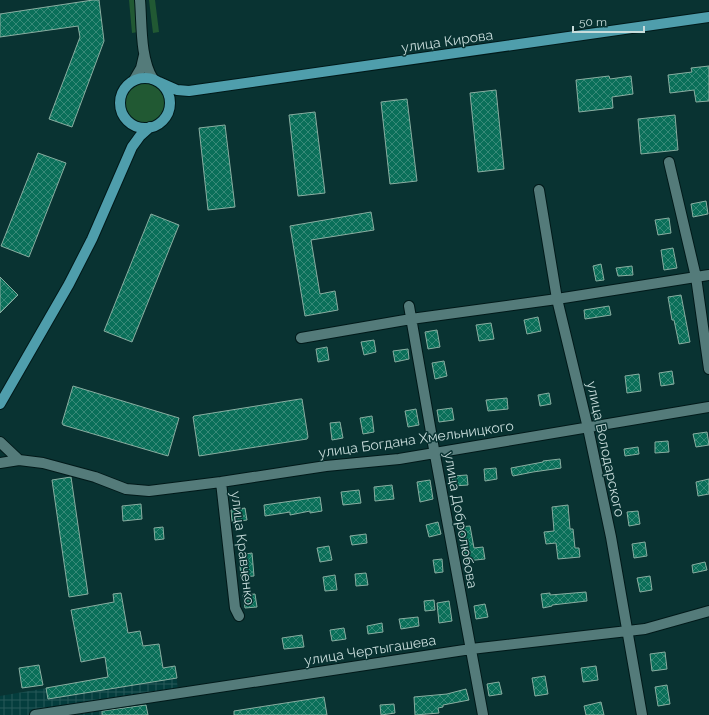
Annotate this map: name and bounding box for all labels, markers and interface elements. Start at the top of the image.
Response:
scale bar [573,8,644,34]
text: 50 m [579,15,607,29]
street label: улица Кирова [400,27,494,55]
street label: улица Володарского [584,380,628,518]
street label: улица Богдана Хмельницкого [317,417,515,461]
street label: улица Добролюбова [441,451,481,589]
street label: улица Кравченко [228,490,258,606]
street label: улица Чертыгашева [303,632,437,668]

